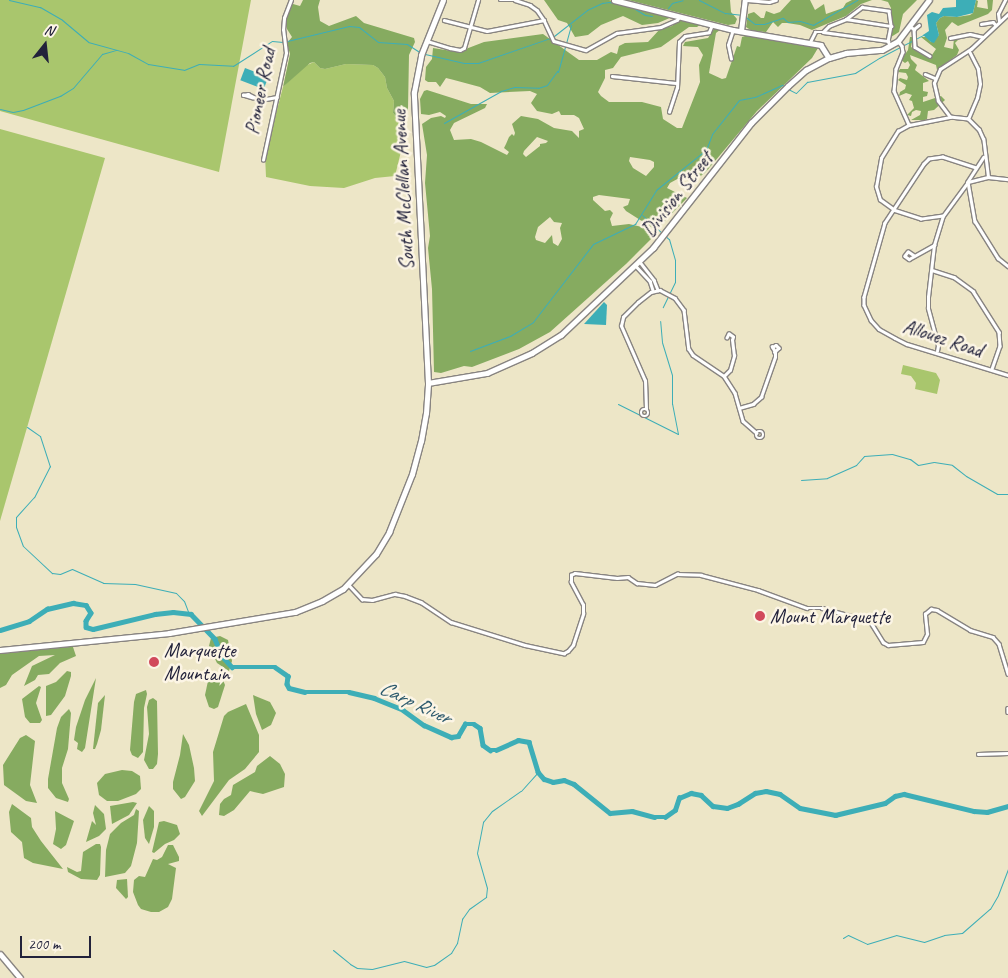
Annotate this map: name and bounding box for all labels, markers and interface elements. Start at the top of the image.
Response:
north arrow [20,20,70,70]
text: N [43,21,56,39]
street label: Pioneer Road [240,46,280,136]
street label: South McClellan Avenue [387,109,419,271]
street label: Division Street [636,147,718,241]
street label: Allouez Road [900,314,986,362]
place label: Mount Marquette [770,604,891,628]
marker: Mount Marquette [754,610,766,622]
place label: Marquette Mountain [164,638,236,685]
marker: Marquette Mountain [148,656,160,668]
water label: Carp River [375,674,455,730]
scale bar [22,926,94,958]
text: 200 m [28,935,60,954]

